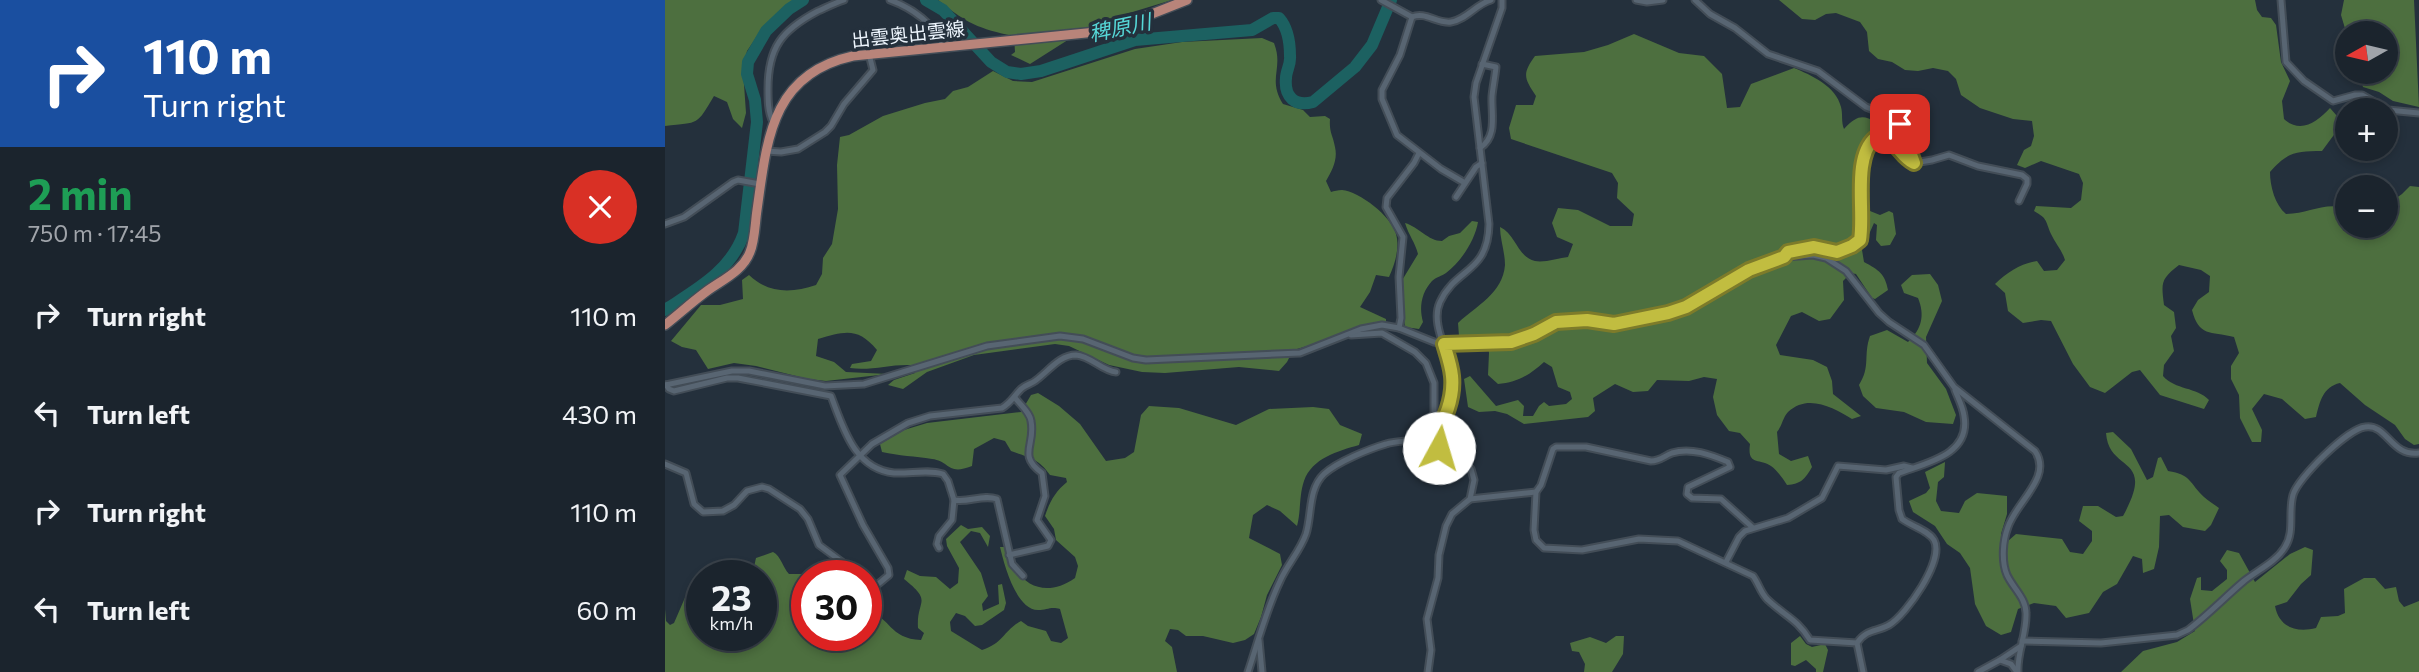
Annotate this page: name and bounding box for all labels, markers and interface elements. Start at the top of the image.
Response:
water label: 稗原川 [1086,7,1155,45]
street label: 出雲奥出雲線 [850,16,966,51]
north arrow [2335,21,2397,84]
map controls [2335,21,2398,238]
text: 110 m [143,24,272,84]
icon: right [28,28,119,119]
text: Turn right [143,84,286,124]
pin [1870,94,1930,154]
button: + [2335,98,2398,161]
icon: arrive [1881,105,1919,143]
text: 2 min [28,167,133,219]
button: close [563,170,637,244]
button: − [2335,175,2398,238]
text: 750 m · 17:45 [28,219,161,247]
icon: right [28,296,66,334]
text: Turn right [87,300,206,331]
text: 110 m [570,300,637,331]
icon: left [28,394,66,432]
text: Turn left [87,398,190,429]
text: 430 m [562,398,637,429]
position arrow [1402,411,1476,485]
icon: right [28,492,66,530]
text: Turn right [87,496,206,527]
text: 110 m [570,496,637,527]
speed limit sign: 30 [791,560,882,651]
text: 23 [711,575,752,618]
icon: left [28,590,66,628]
text: Turn left [87,594,190,625]
text: 60 m [577,594,637,625]
text: km/h [710,612,753,634]

